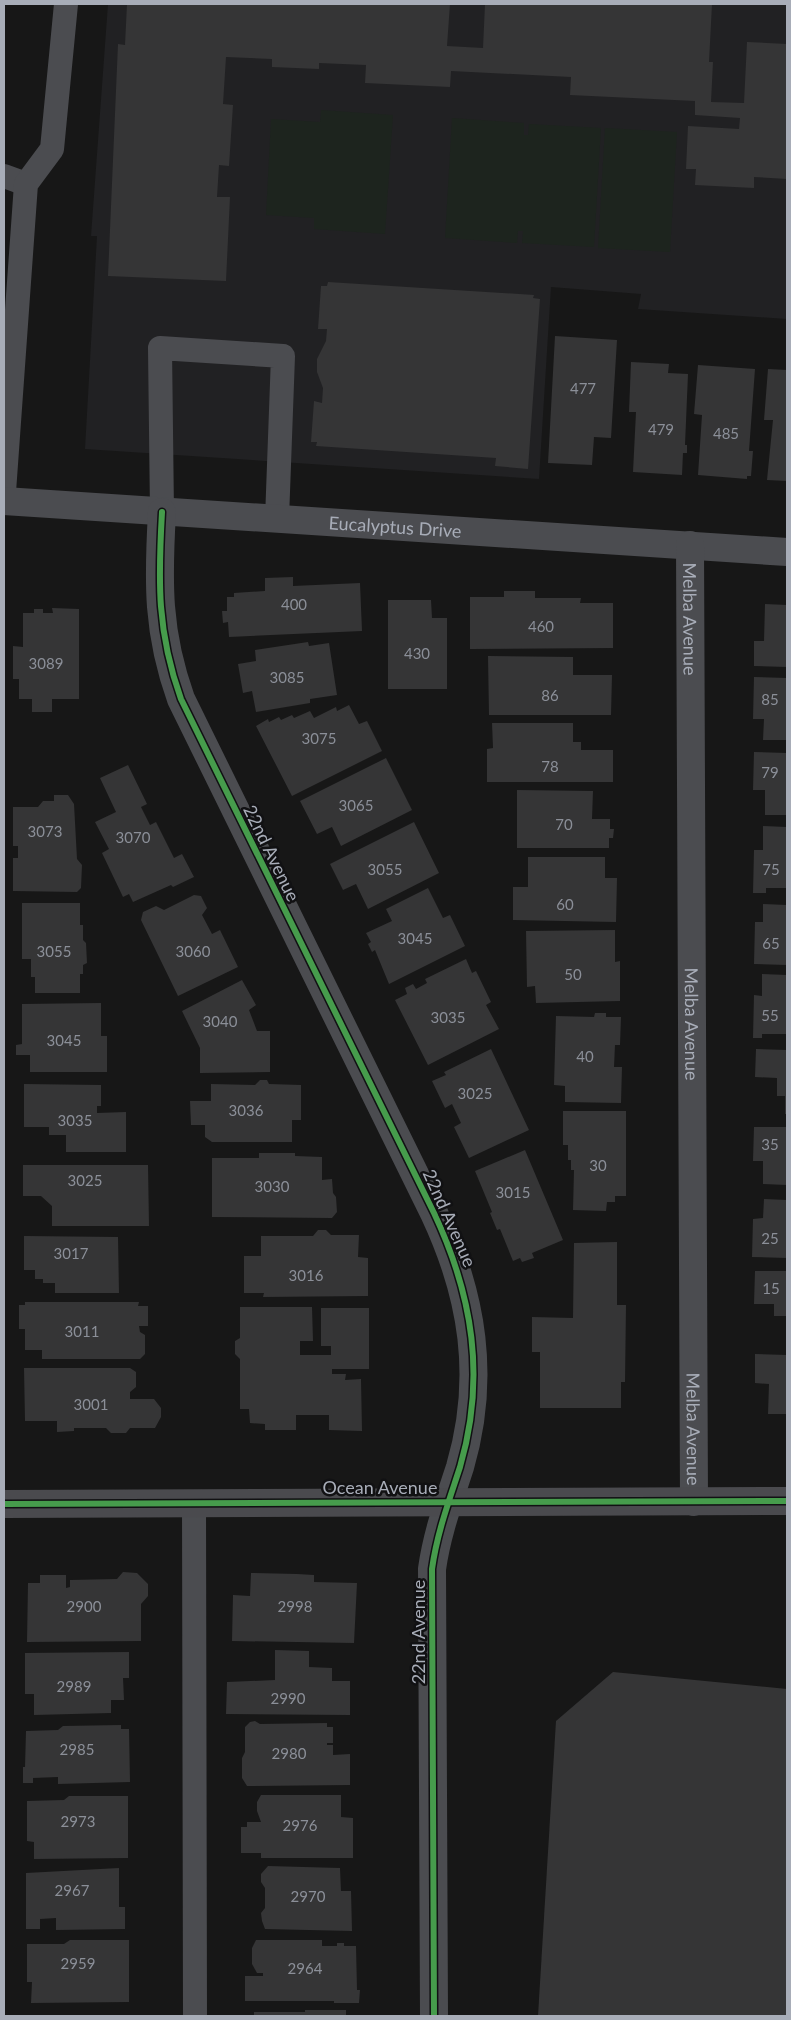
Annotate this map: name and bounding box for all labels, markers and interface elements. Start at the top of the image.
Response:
house number: 477 [570,379,596,397]
house number: 479 [648,420,674,438]
house number: 485 [713,424,739,442]
street label: Eucalyptus Drive [328,511,462,542]
street label: Melba Avenue [679,563,702,675]
house number: 400 [281,595,307,613]
house number: 460 [528,617,554,635]
house number: 430 [404,644,430,662]
house number: 3089 [29,654,63,672]
house number: 3085 [270,668,304,686]
house number: 86 [541,686,559,704]
house number: 85 [761,690,779,708]
house number: 3075 [302,729,336,747]
house number: 78 [541,757,559,775]
house number: 79 [761,763,779,781]
house number: 3065 [339,796,373,814]
street label: 22nd Avenue [239,801,305,905]
house number: 70 [555,815,573,833]
house number: 3073 [28,822,62,840]
house number: 3070 [116,828,151,846]
house number: 3055 [368,860,402,878]
house number: 75 [762,860,780,878]
house number: 60 [556,895,574,913]
house number: 3045 [398,929,432,947]
house number: 65 [762,934,780,952]
house number: 3055 [37,942,71,960]
house number: 3060 [176,942,211,960]
house number: 50 [564,965,582,983]
street label: Melba Avenue [681,967,703,1080]
house number: 55 [761,1006,779,1024]
house number: 3035 [431,1008,465,1026]
house number: 3040 [203,1012,238,1030]
house number: 3045 [47,1031,81,1049]
house number: 40 [576,1047,594,1065]
house number: 3025 [458,1084,492,1102]
house number: 3036 [229,1101,264,1119]
house number: 3035 [58,1111,92,1129]
house number: 35 [761,1135,779,1153]
house number: 30 [589,1156,607,1174]
street label: 22nd Avenue [419,1166,481,1270]
house number: 3025 [68,1171,102,1189]
house number: 3030 [255,1177,290,1195]
house number: 3015 [496,1183,530,1201]
house number: 25 [761,1229,779,1247]
house number: 3017 [54,1244,89,1262]
house number: 3016 [289,1266,324,1284]
house number: 15 [762,1279,780,1297]
house number: 3011 [65,1322,99,1340]
street label: Melba Avenue [682,1372,705,1485]
house number: 3001 [74,1395,108,1413]
street label: Ocean Avenue [323,1476,437,1498]
street label: 22nd Avenue [407,1580,429,1684]
house number: 2900 [67,1597,102,1615]
house number: 2998 [278,1597,312,1615]
house number: 2989 [57,1677,91,1695]
house number: 2990 [271,1689,306,1707]
house number: 2985 [60,1740,94,1758]
house number: 2980 [272,1744,307,1762]
house number: 2973 [61,1812,95,1830]
house number: 2976 [283,1816,318,1834]
house number: 2967 [55,1881,90,1899]
house number: 2970 [291,1887,326,1905]
house number: 2959 [61,1954,95,1972]
house number: 2964 [288,1959,323,1977]

